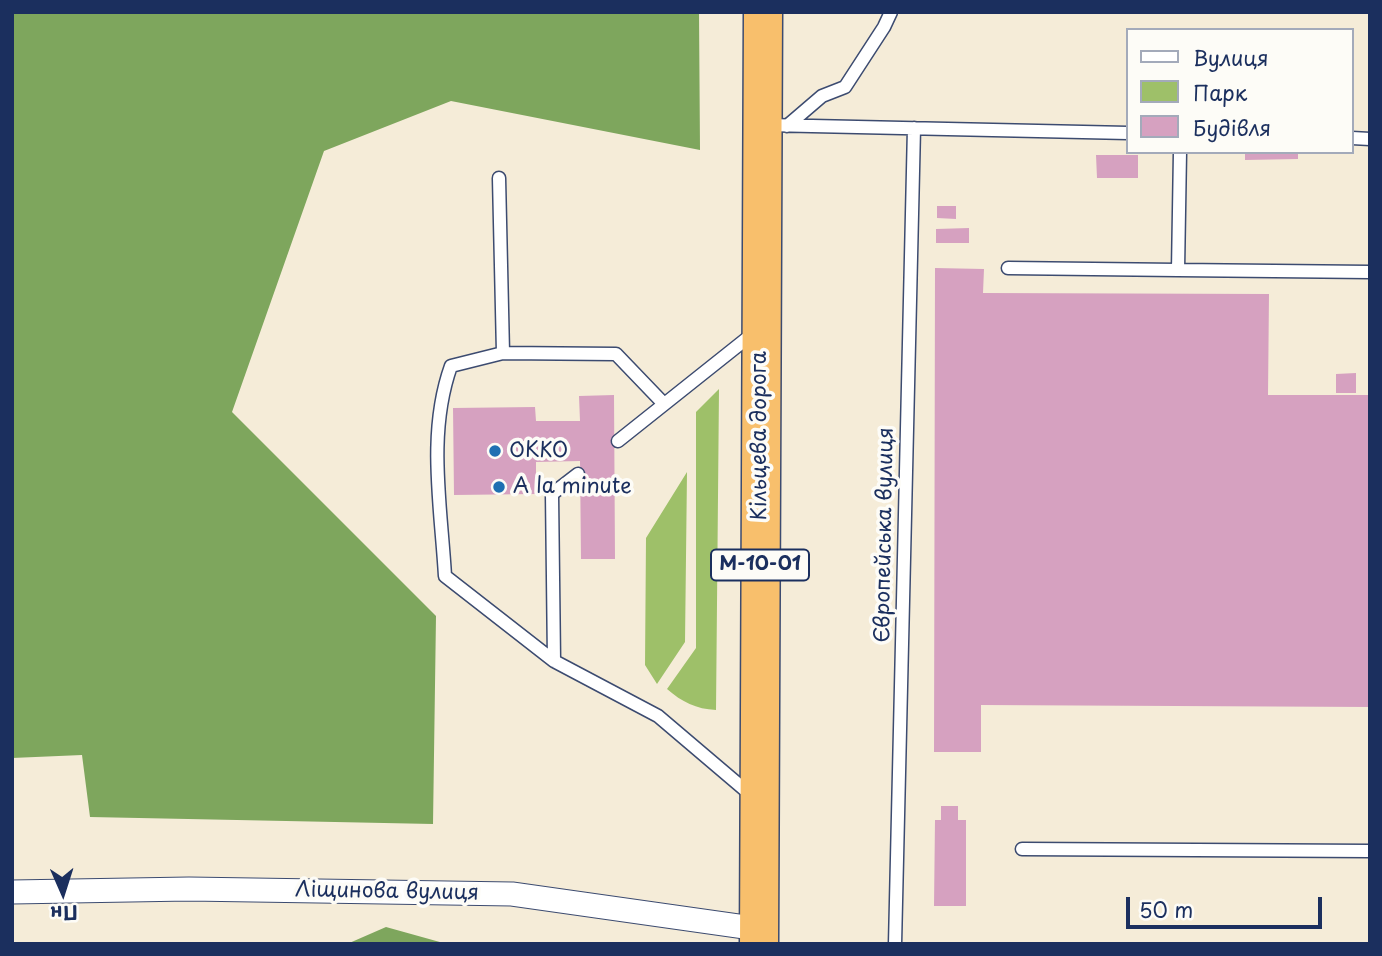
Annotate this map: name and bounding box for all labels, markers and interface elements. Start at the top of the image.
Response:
legend [1126,28,1354,154]
text: Вулиця [1193,41,1269,73]
text: Парк [1193,76,1247,108]
text: Будівля [1193,111,1271,143]
street label: Кільцева дорога [747,351,773,521]
street label: Європейська вулиця [871,427,899,643]
place label: ОККО [509,438,568,464]
marker: ОККО [487,443,503,459]
place label: A la minute [513,474,632,500]
marker: A la minute [491,479,507,495]
road number: М-10-01 [711,550,809,580]
north arrow [28,858,98,928]
street label: Ліщинова вулиця [295,878,479,906]
scale bar [1130,883,1326,927]
text: 50 m [1139,893,1193,925]
text: Пн [50,899,79,929]

